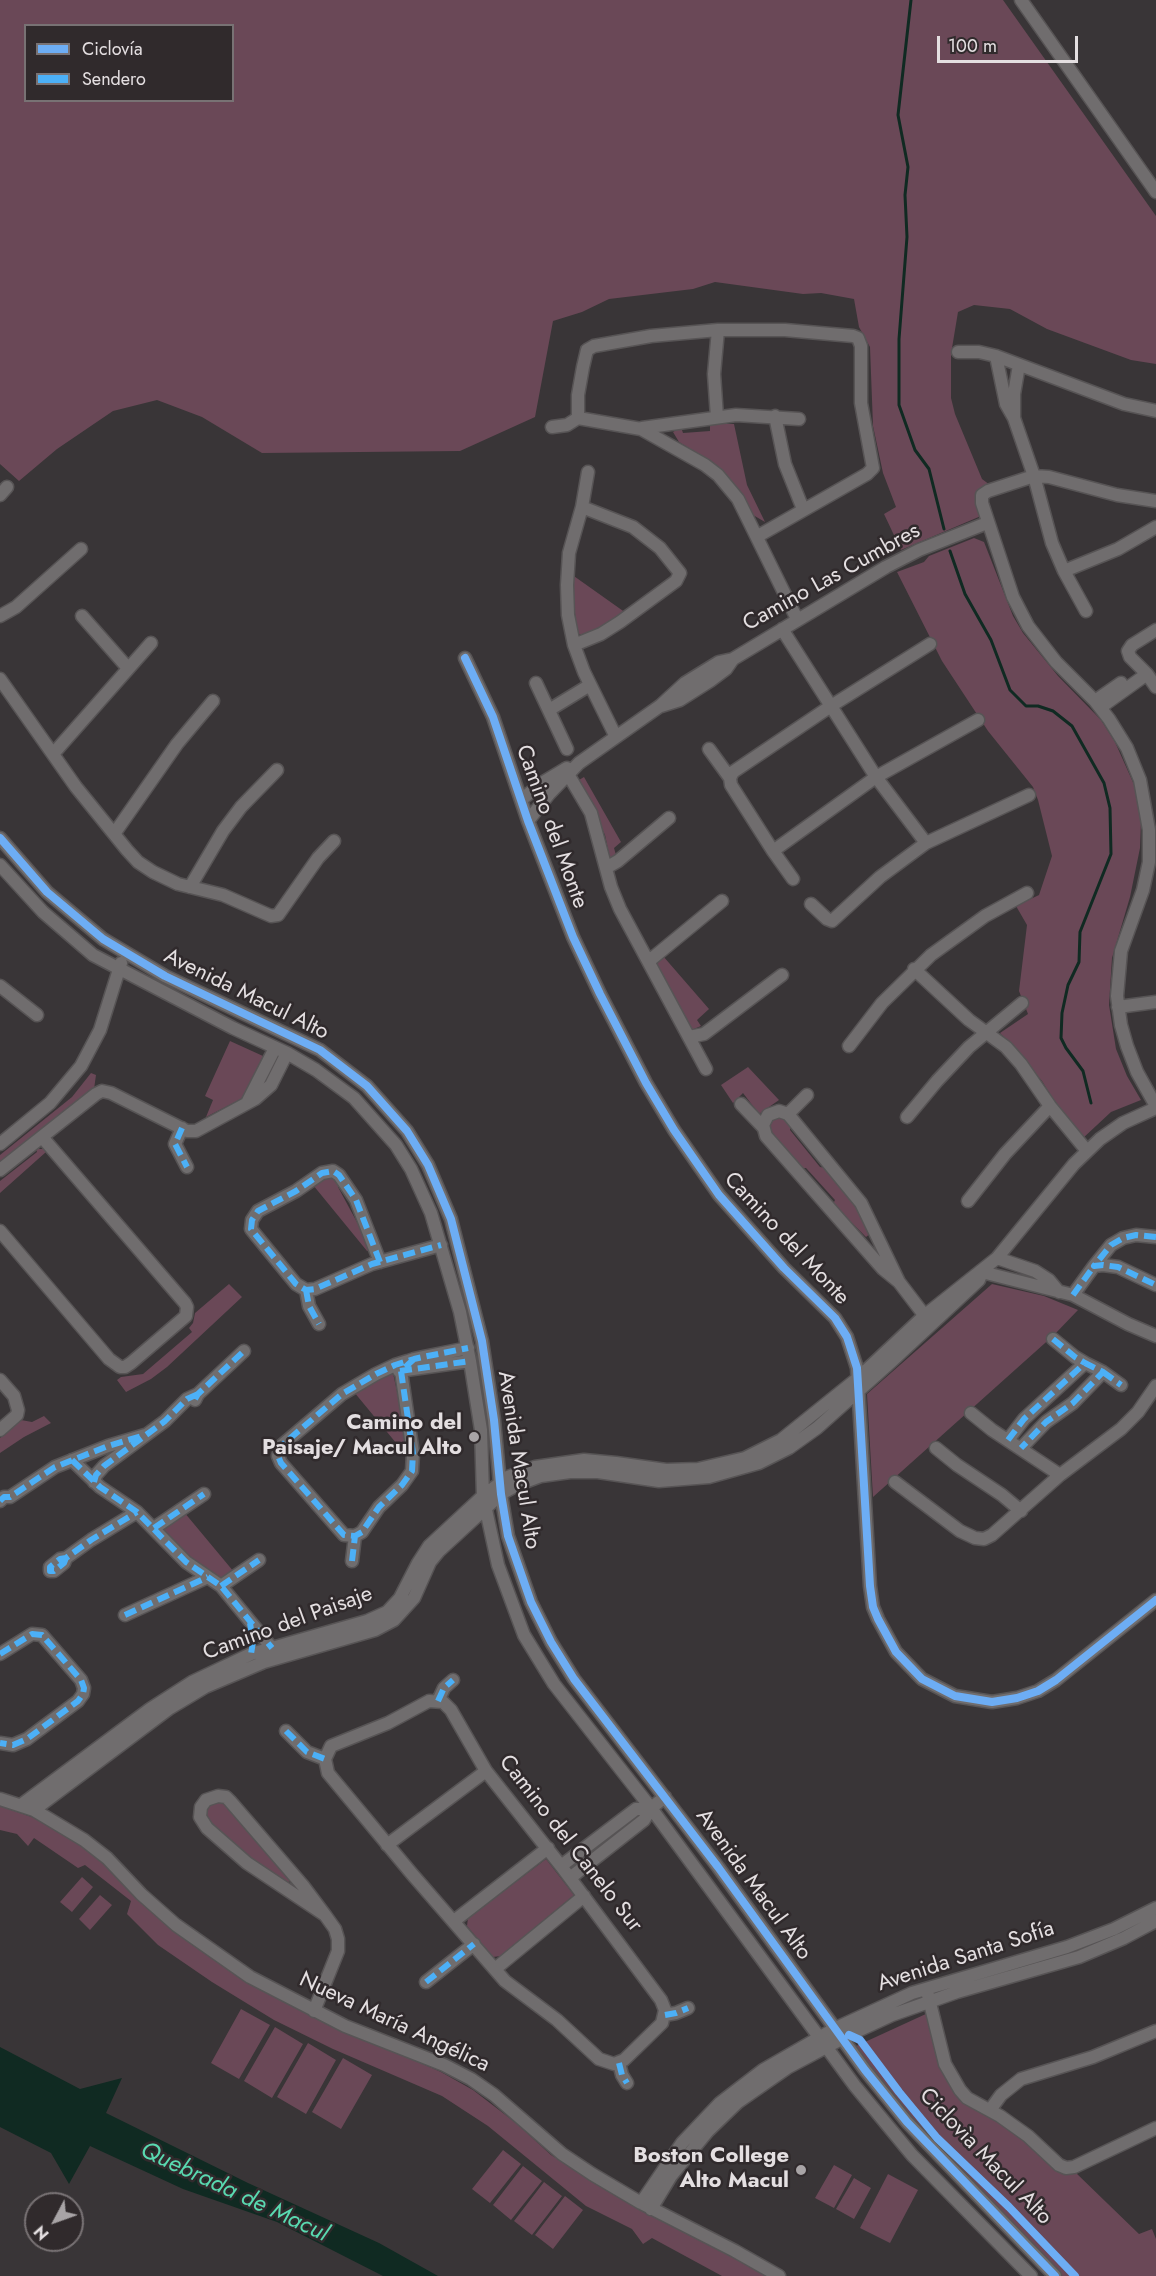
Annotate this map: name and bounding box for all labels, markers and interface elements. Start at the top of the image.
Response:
legend [24,24,234,102]
scale bar [940,24,1081,62]
text: 100 m [948,33,997,59]
text: Ciclovía [82,36,143,62]
text: Sendero [82,66,146,92]
street label: Camino Las Cumbres [739,518,925,638]
street label: Camino del Monte [509,742,593,912]
street label: Avenida Macul Alto [159,944,333,1046]
street label: Camino del Monte [718,1167,854,1311]
street label: Avenida Macul Alto [491,1369,545,1551]
place label: Camino del Paisaje/ Macul Alto [262,1411,462,1462]
marker: Camino del Paisaje/ Macul Alto [467,1430,481,1444]
street label: Camino del Paisaje [200,1581,376,1667]
street label: Camino del Canelo Sur [493,1750,647,1938]
street label: Avenida Macul Alto [689,1804,817,1966]
street label: Avenida Santa Sofía [874,1916,1058,1998]
street label: Nueva María Angélica [295,1967,493,2079]
street label: Ciclovìa Macul Alto [913,2083,1057,2231]
water label: Quebrada de Macul [135,2137,333,2249]
place label: Boston College Alto Macul [633,2144,789,2196]
marker: Boston College Alto Macul [794,2163,808,2177]
north arrow [24,2192,84,2252]
text: N [29,2220,54,2245]

